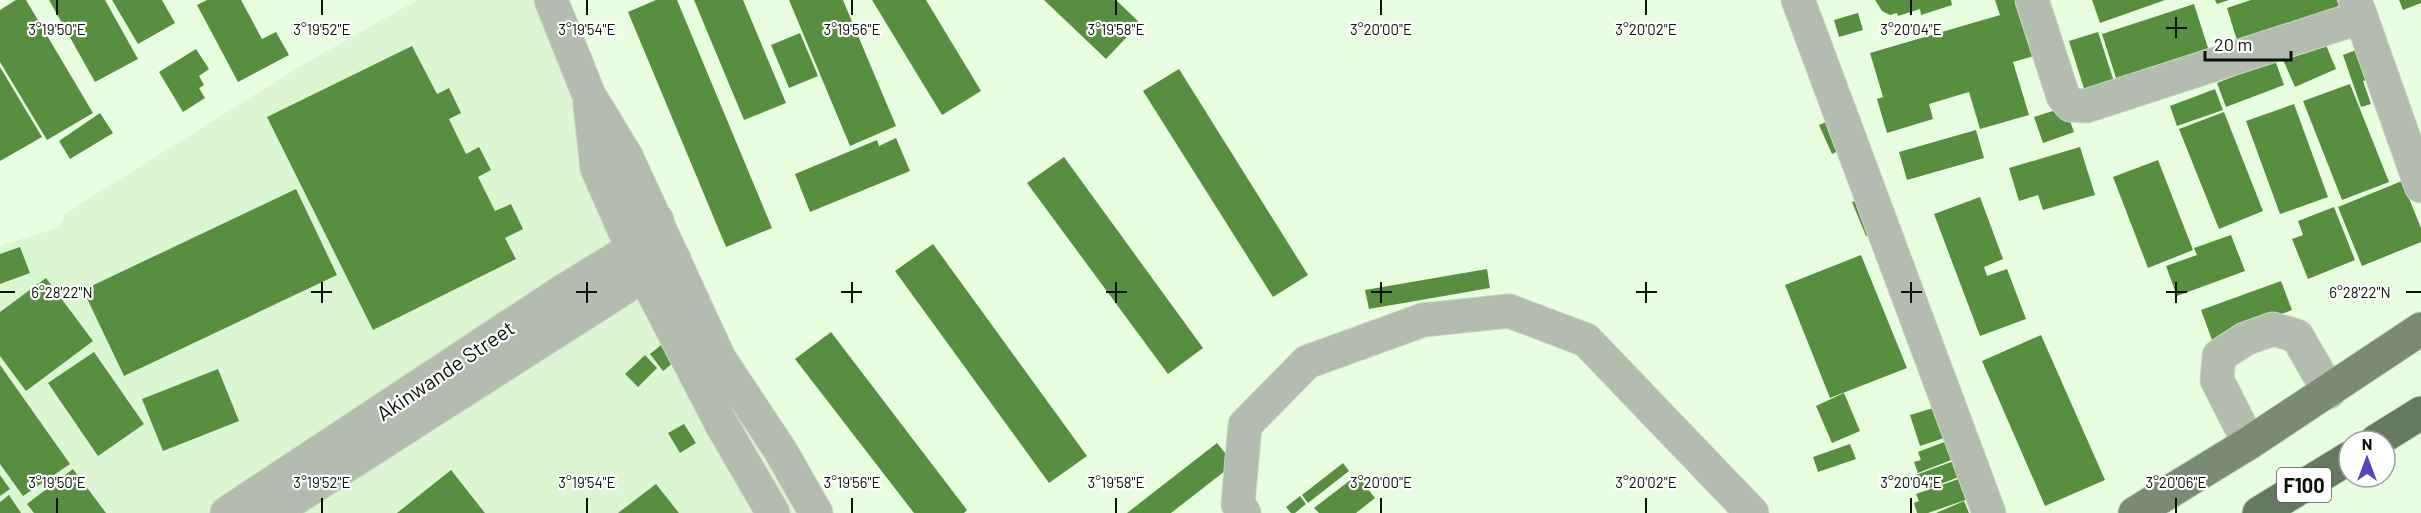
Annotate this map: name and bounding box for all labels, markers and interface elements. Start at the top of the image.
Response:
text: 3°19'50"E [28,20,86,38]
text: 3°19'52"E [293,20,351,38]
text: 3°19'54"E [558,20,616,38]
text: 3°19'56"E [824,20,880,38]
text: 3°19'58"E [1087,20,1145,38]
text: 3°20'00"E [1350,20,1412,38]
text: 3°20'02"E [1615,20,1677,38]
text: 3°20'04"E [1880,20,1942,38]
scale bar [2205,24,2290,62]
text: 20 m [2214,33,2252,55]
text: 6°28'22"N [31,283,93,301]
text: 6°28'22"N [2329,283,2391,301]
street label: Akinwande Street [371,315,519,425]
north arrow [2337,429,2397,489]
text: N [2362,434,2372,453]
road number: F100 [2277,468,2331,502]
text: 3°19'50"E [28,473,86,491]
text: 3°19'52"E [293,473,351,491]
text: 3°19'54"E [558,473,616,491]
text: 3°19'56"E [824,473,880,491]
text: 3°19'58"E [1087,473,1145,491]
text: 3°20'00"E [1350,473,1412,491]
text: 3°20'02"E [1615,473,1677,491]
text: 3°20'04"E [1880,473,1942,491]
text: 3°20'06"E [2145,473,2207,491]

